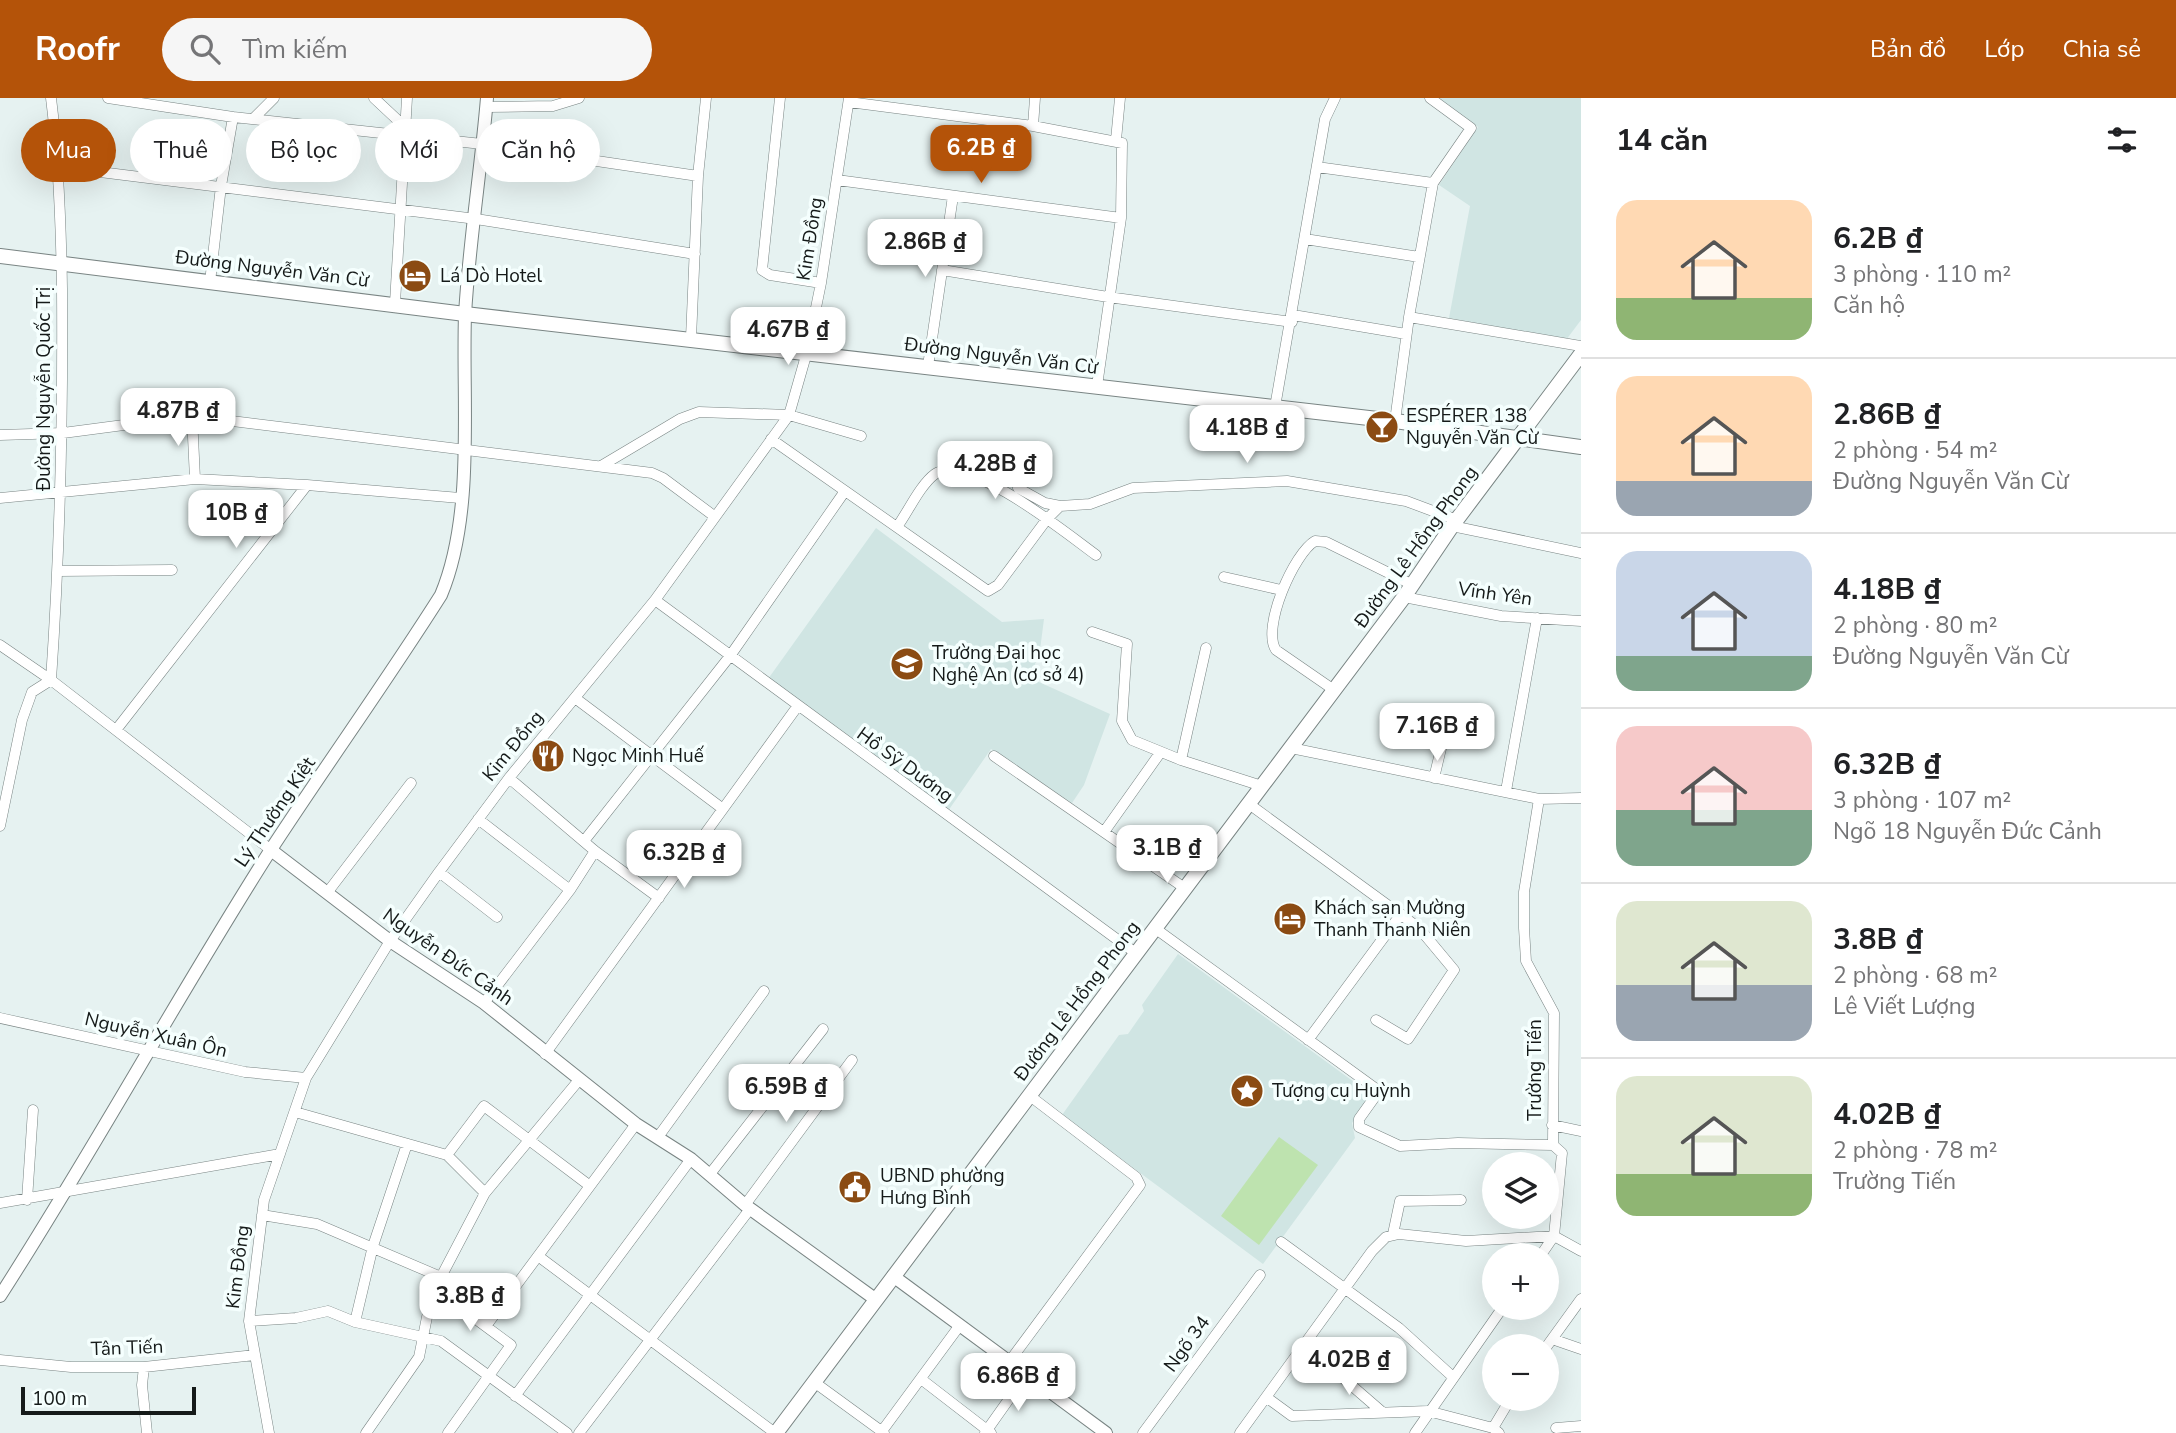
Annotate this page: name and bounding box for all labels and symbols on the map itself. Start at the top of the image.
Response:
pin: 6.2B ₫ [924,126,1038,185]
street label: Kim Đồng [791,195,829,283]
pin: 2.86B ₫ [860,220,990,279]
street label: Đường Nguyễn Văn Cừ [173,244,371,294]
hotel icon: Lá Dò Hotel [396,257,434,295]
place label: Lá Dò Hotel [440,263,542,289]
street label: Đường Nguyễn Quốc Trị [31,287,57,492]
pin: 4.67B ₫ [723,308,853,367]
street label: Đường Nguyễn Văn Cừ [902,331,1100,381]
pin: 4.87B ₫ [113,388,243,448]
place label: ESPÉRER 138 Nguyễn Văn Cừ [1406,403,1540,451]
pin: 4.18B ₫ [1182,406,1312,465]
bar icon: ESPÉRER 138 Nguyễn Văn Cừ [1363,408,1401,446]
pin: 4.28B ₫ [930,442,1060,501]
street label: Đường Lê Hồng Phong [1348,461,1484,634]
pin: 10B ₫ [187,490,285,550]
street label: Vĩnh Yên [1455,576,1534,612]
place label: Trường Đại học Nghệ An (cơ sở 4) [932,640,1084,688]
school or university icon: Trường Đại học Nghệ An (cơ sở 4) [888,645,926,683]
pin: 7.16B ₫ [1372,704,1502,763]
street label: Kim Đồng [476,705,550,787]
street label: Hồ Sỹ Dương [851,721,959,809]
restaurant icon: Ngọc Minh Huế [529,737,567,775]
place label: Ngọc Minh Huế [572,743,705,769]
street label: Lý Thường Kiệt [229,752,322,872]
pin: 3.1B ₫ [1110,826,1224,885]
pin: 6.32B ₫ [619,830,749,890]
place label: Khách sạn Mường Thanh Thanh Niên [1314,895,1471,943]
hotel icon: Khách sạn Mường Thanh Thanh Niên [1271,900,1309,938]
street label: Nguyễn Đức Cảnh [378,902,518,1012]
street label: Đường Lê Hồng Phong [1007,916,1146,1087]
street label: Nguyễn Xuân Ôn [82,1006,230,1064]
street label: Trường Tiến [1522,1019,1548,1121]
pin: 6.59B ₫ [721,1065,851,1124]
place icon: Tượng cụ Huỳnh [1228,1072,1266,1110]
place label: Tượng cụ Huỳnh [1272,1078,1411,1104]
place label: UBND phường Hưng Bình [880,1163,1005,1211]
public building icon: UBND phường Hưng Bình [836,1168,874,1206]
street label: Kim Đồng [220,1224,256,1310]
pin: 3.8B ₫ [413,1274,527,1333]
street label: Ngõ 34 [1158,1311,1216,1377]
street label: Tân Tiến [90,1334,164,1362]
pin: 4.02B ₫ [1284,1338,1414,1397]
pin: 6.86B ₫ [953,1354,1083,1413]
scale bar [21,1384,196,1416]

